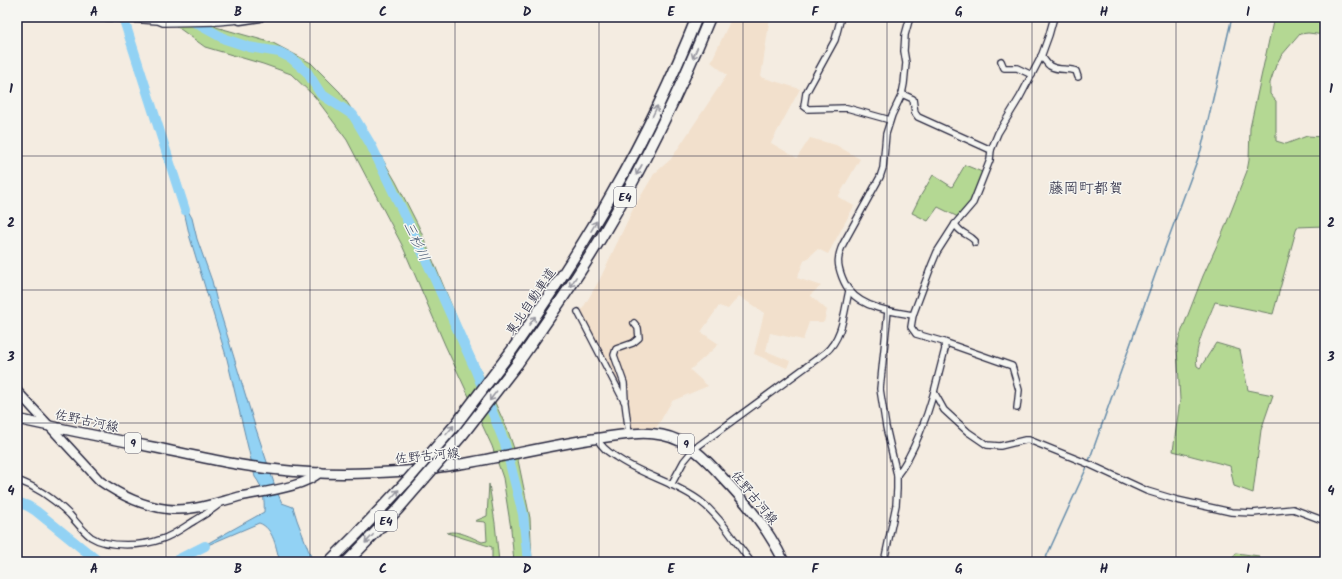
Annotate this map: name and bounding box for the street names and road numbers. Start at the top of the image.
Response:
road number: E4 [614,187,636,207]
street label: 東北自動車道 [501,264,562,340]
street label: 佐野古河線 [53,404,122,439]
road number: 9 [125,433,141,453]
road number: 9 [678,434,694,454]
street label: 佐野古河線 [394,443,462,470]
street label: 佐野古河線 [725,466,783,531]
road number: E4 [375,511,397,531]

